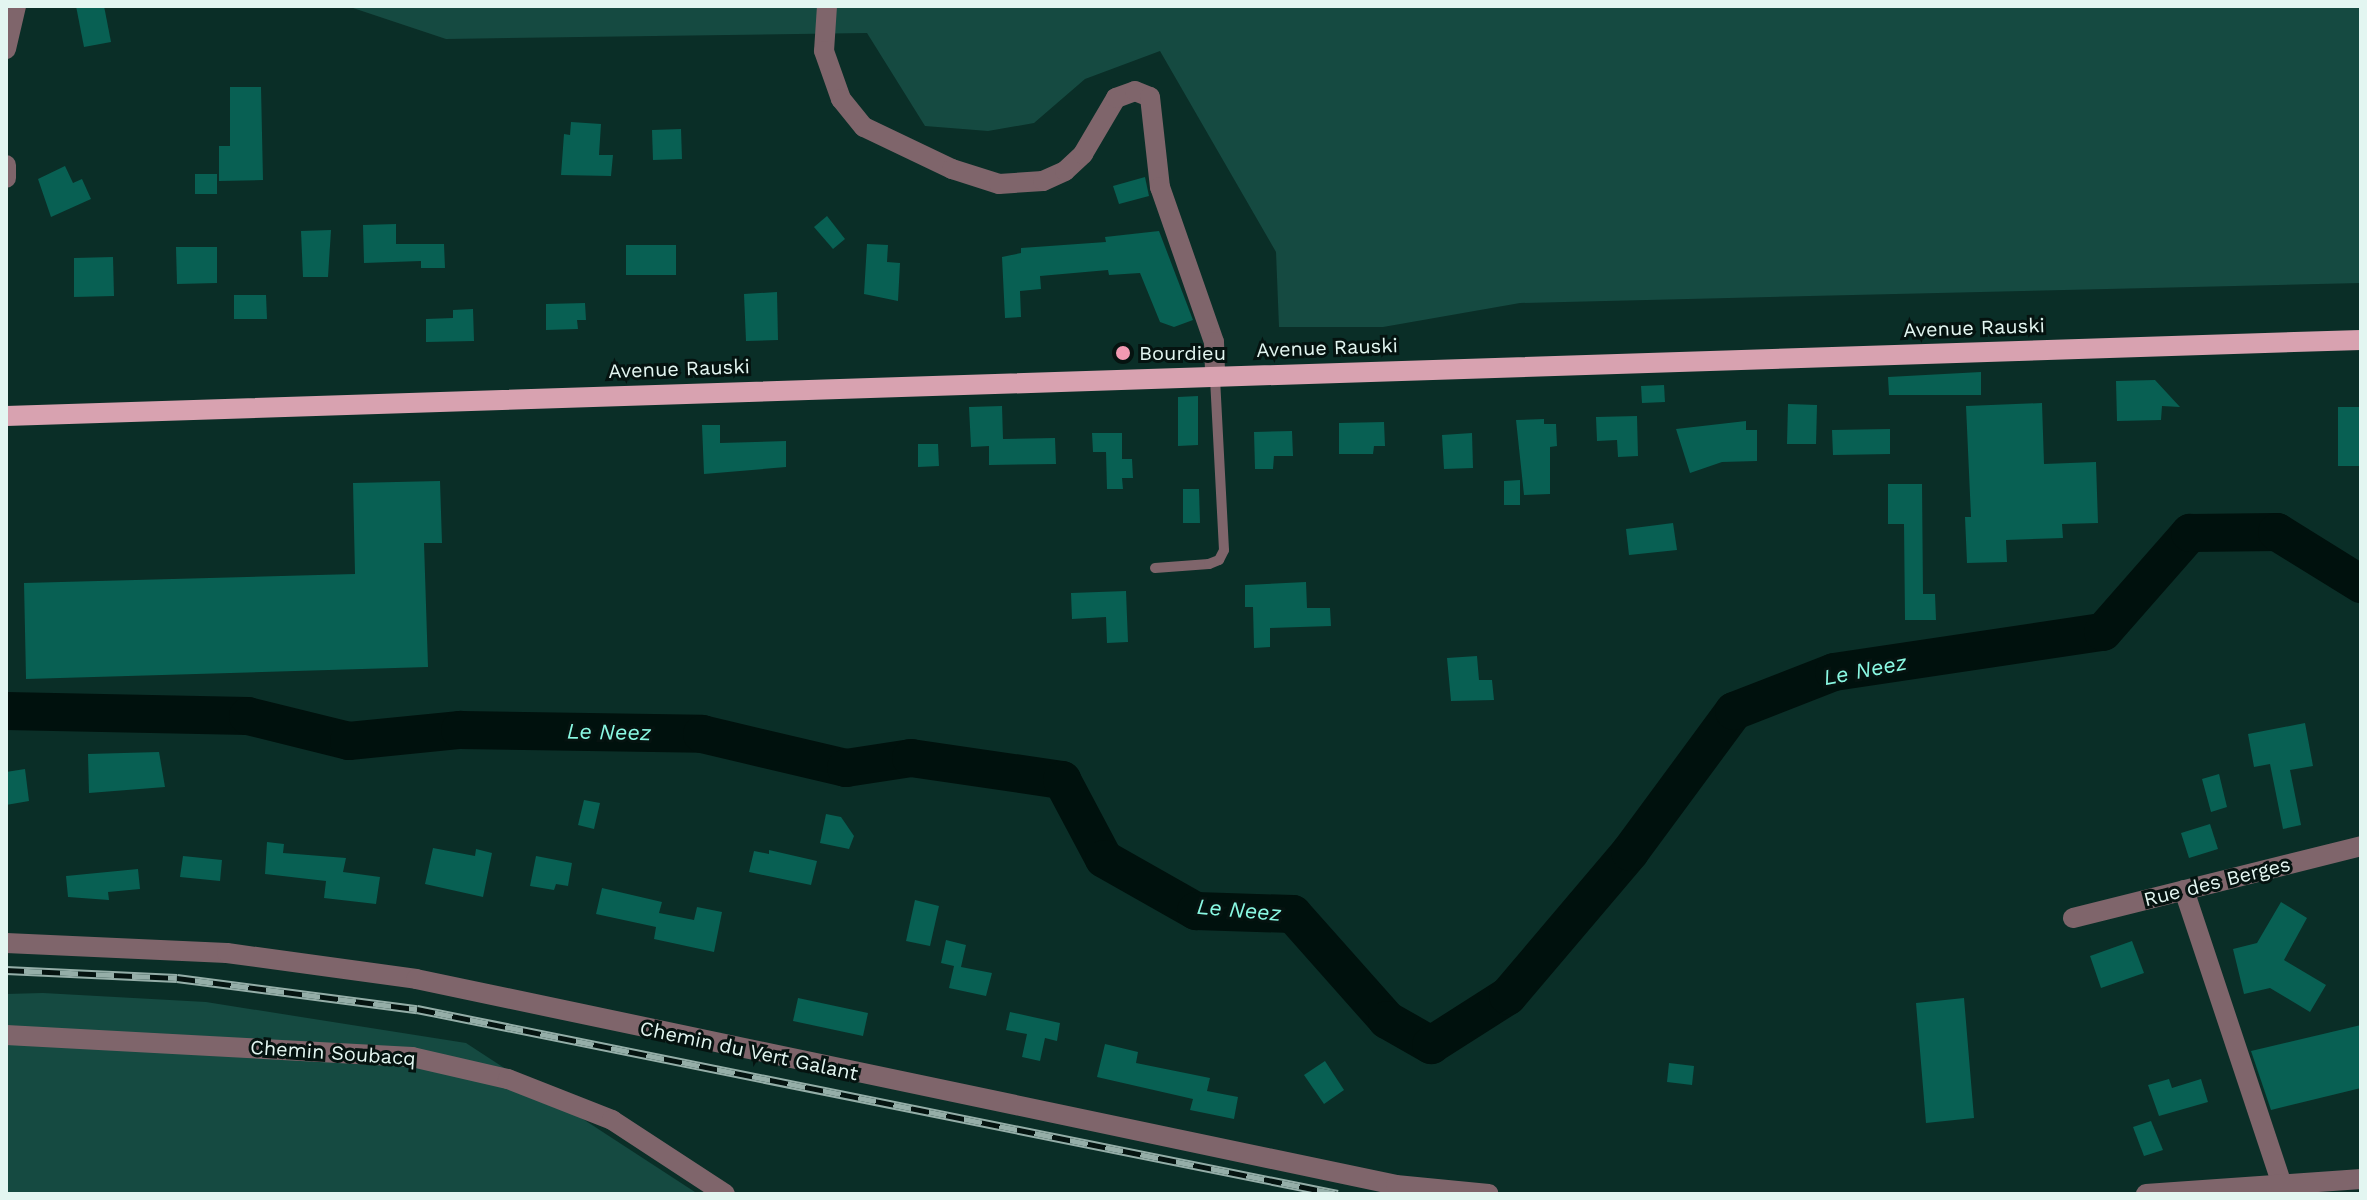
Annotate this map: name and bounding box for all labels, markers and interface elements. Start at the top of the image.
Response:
street label: Avenue Rauski [1903,314,2045,342]
street label: Avenue Rauski [1256,334,1398,362]
place label: Bourdieu [1139,341,1226,365]
marker: Bourdieu [1114,344,1132,362]
street label: Avenue Rauski [608,355,750,383]
water label: Le Neez [1821,649,1909,691]
water label: Le Neez [567,718,651,746]
street label: Rue des Berges [2141,852,2293,912]
water label: Le Neez [1196,893,1282,927]
street label: Chemin du Vert Galant [637,1016,861,1086]
street label: Chemin Soubacq [249,1035,417,1071]

